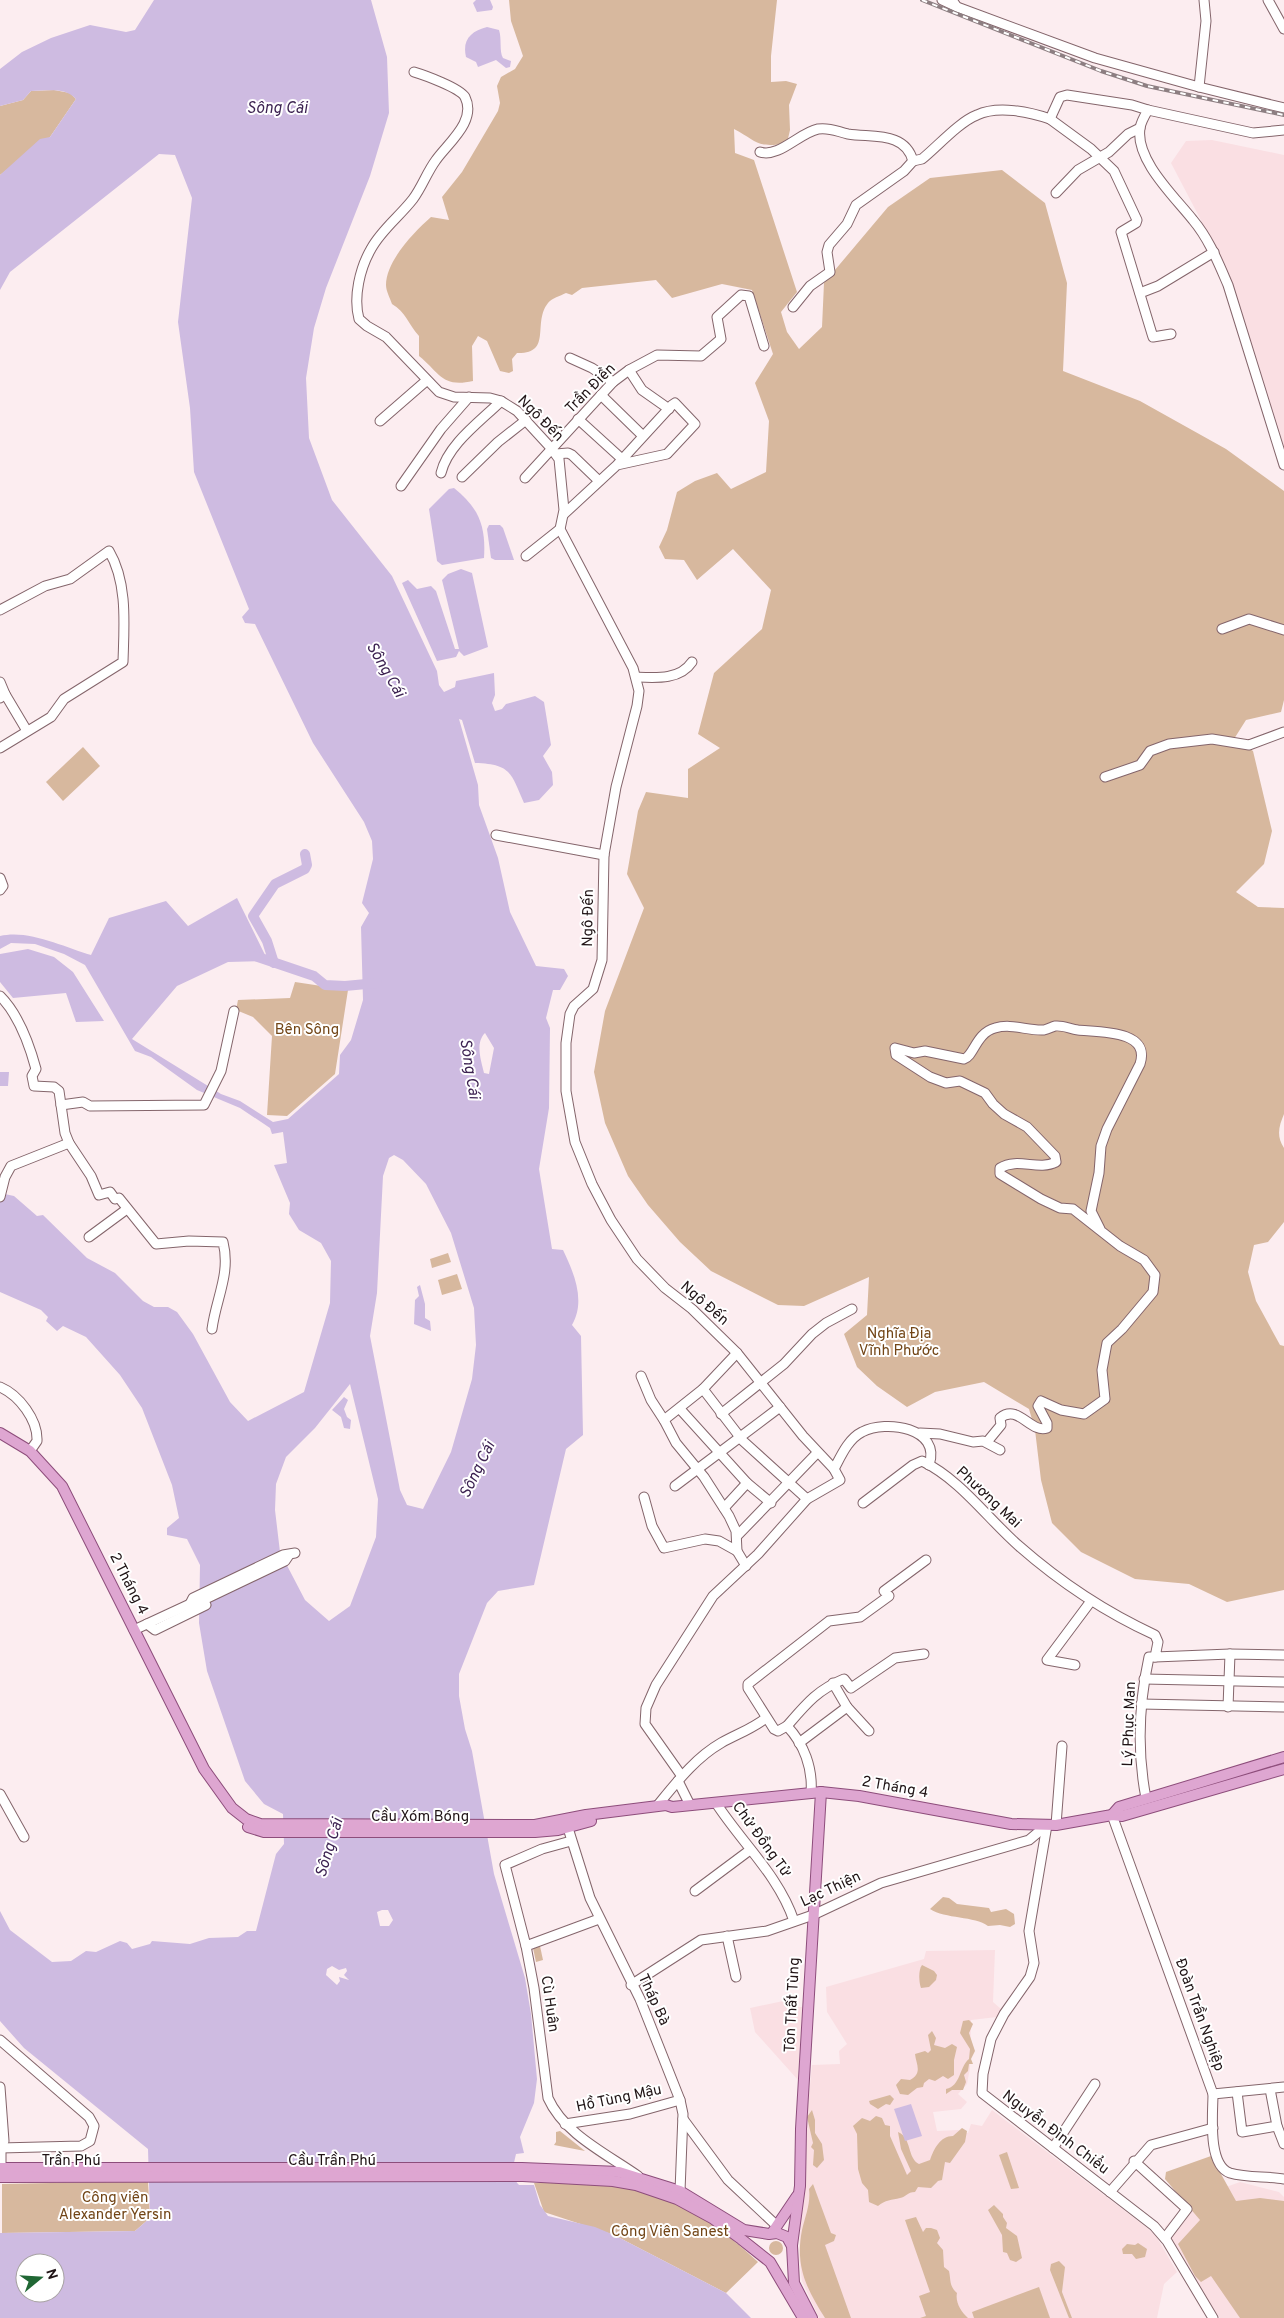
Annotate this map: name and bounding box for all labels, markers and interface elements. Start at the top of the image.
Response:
water label: Sông Cái [247,99,308,119]
street label: Trần Điền [561,359,620,418]
street label: Ngô Đến [513,391,568,446]
water label: Sông Cái [361,639,409,702]
street label: Ngô Đến [578,889,599,947]
park label: Bên Sông [275,1021,339,1040]
water label: Sông Cái [454,1037,484,1102]
street label: Ngô Đến [676,1277,733,1330]
park label: Nghĩa Địa Vĩnh Phước [859,1325,939,1361]
water label: Sông Cái [456,1437,501,1502]
street label: Phương Mai [951,1463,1025,1533]
street label: 2 Tháng 4 [104,1550,152,1618]
street label: Lý Phục Man [1119,1681,1141,1767]
street label: 2 Tháng 4 [860,1773,930,1803]
street label: Chử Đồng Tử [727,1798,796,1882]
street label: Cầu Xóm Bóng [371,1807,469,1827]
water label: Sông Cái [312,1815,349,1880]
street label: Lạc Thiện [798,1868,864,1912]
street label: Đoàn Trần Nghiệp [1170,1956,1229,2074]
street label: Tôn Thất Tùng [780,1957,805,2053]
street label: Tháp Bà [633,1971,673,2029]
street label: Cù Huân [536,1974,562,2034]
street label: Hồ Tùng Mậu [574,2080,664,2117]
street label: Nguyễn Đình Chiểu [998,2085,1113,2179]
street label: Trần Phú [41,2151,101,2171]
street label: Cầu Trần Phú [288,2151,376,2171]
park label: Công viên Alexander Yersin [59,2189,171,2225]
park label: Công Viên Sanest [611,2223,729,2242]
north arrow [15,2253,65,2303]
text: N [41,2267,61,2282]

